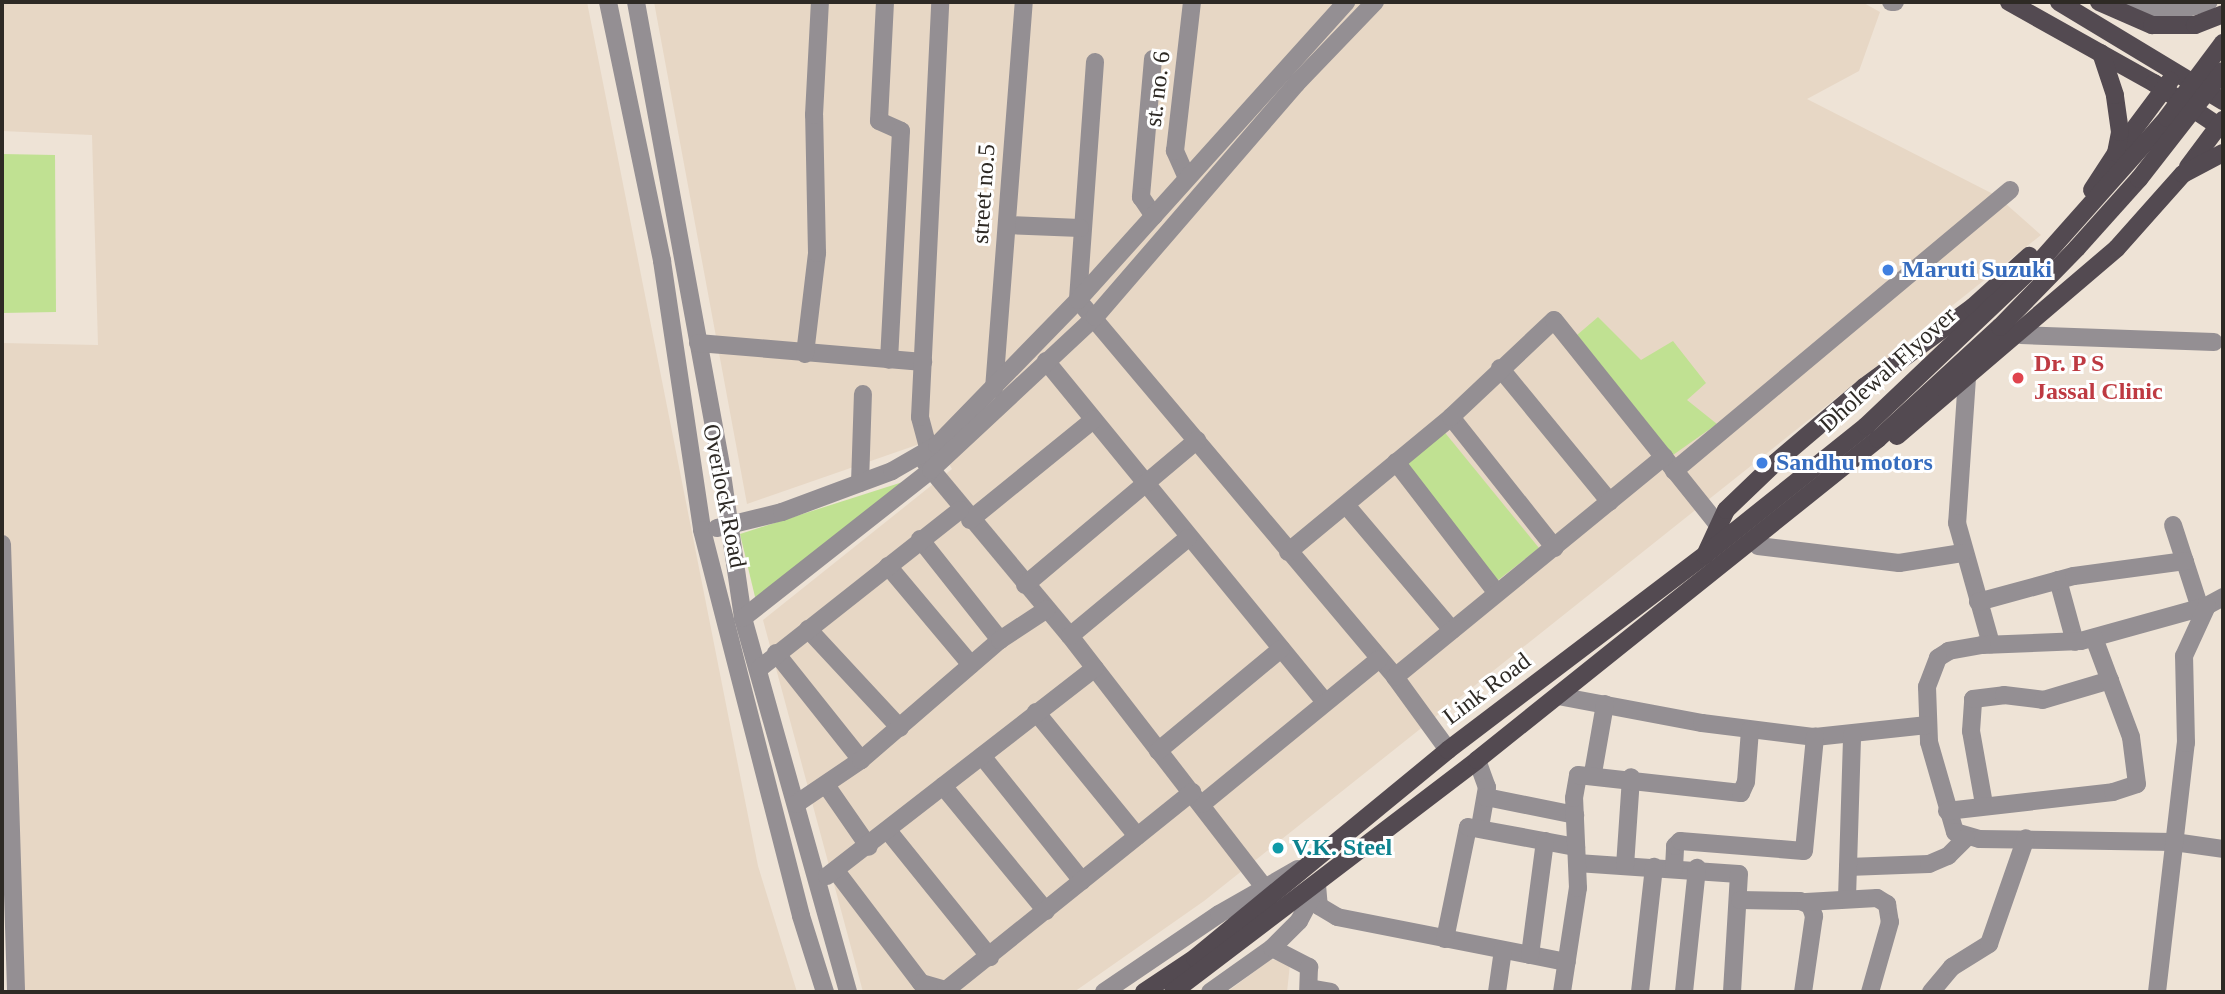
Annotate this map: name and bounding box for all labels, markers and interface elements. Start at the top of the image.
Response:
street label: st. no. 6 [1139,50,1177,128]
street label: street no.5 [966,143,1002,245]
place label: Maruti Suzuki [1902,256,2052,284]
marker: Maruti Suzuki [1880,262,1896,278]
street label: Dholewal Flyover [1814,301,1962,439]
place label: Dr. P S Jassal Clinic [2034,350,2163,406]
marker: Dr. P S Jassal Clinic [2008,368,2028,388]
street label: Overlock Road [696,422,752,570]
place label: Sandhu motors [1776,449,1933,477]
marker: Sandhu motors [1754,455,1770,471]
street label: Link Road [1438,647,1536,731]
place label: V.K. Steel [1292,834,1392,862]
marker: V.K. Steel [1270,840,1286,856]

